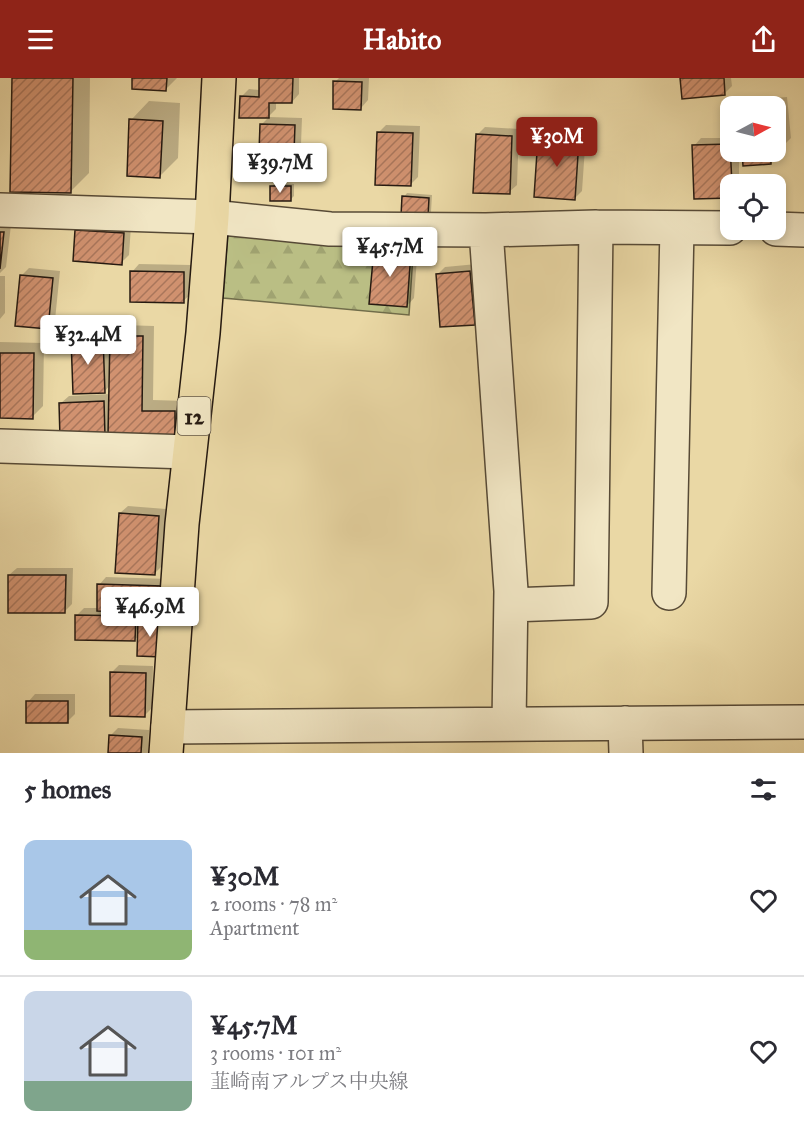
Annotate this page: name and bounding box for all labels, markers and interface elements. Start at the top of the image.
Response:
icon: menu [24,23,57,56]
text: Habito [363,23,441,56]
icon: share [747,23,780,56]
north arrow [720,96,786,162]
map controls [720,96,786,240]
pin: ¥30M [521,117,593,168]
text: ¥30M [530,124,584,148]
pin: ¥39.7M [231,143,329,194]
text: ¥39.7M [247,150,313,174]
button: locate [720,174,786,240]
pin: ¥45.7M [341,227,439,278]
text: ¥45.7M [356,234,424,258]
pin: ¥32.4M [39,315,137,366]
text: ¥32.4M [54,322,122,346]
road number: 12 [178,397,210,435]
pin: ¥46.9M [101,587,199,638]
text: ¥46.9M [115,594,185,618]
text: 5 homes [24,773,111,805]
icon: filters [747,773,780,806]
text: ¥30M [210,860,279,892]
icon: home [72,864,144,936]
icon: heart [747,884,780,917]
text: 2 rooms · 78 m² [210,892,337,916]
text: Apartment [210,916,299,940]
text: ¥45.7M [210,1009,298,1041]
icon: home [72,1015,144,1087]
icon: heart [747,1035,780,1068]
text: 3 rooms · 101 m² [210,1041,341,1065]
text: 韮崎南アルプス中央線 [210,1069,408,1093]

